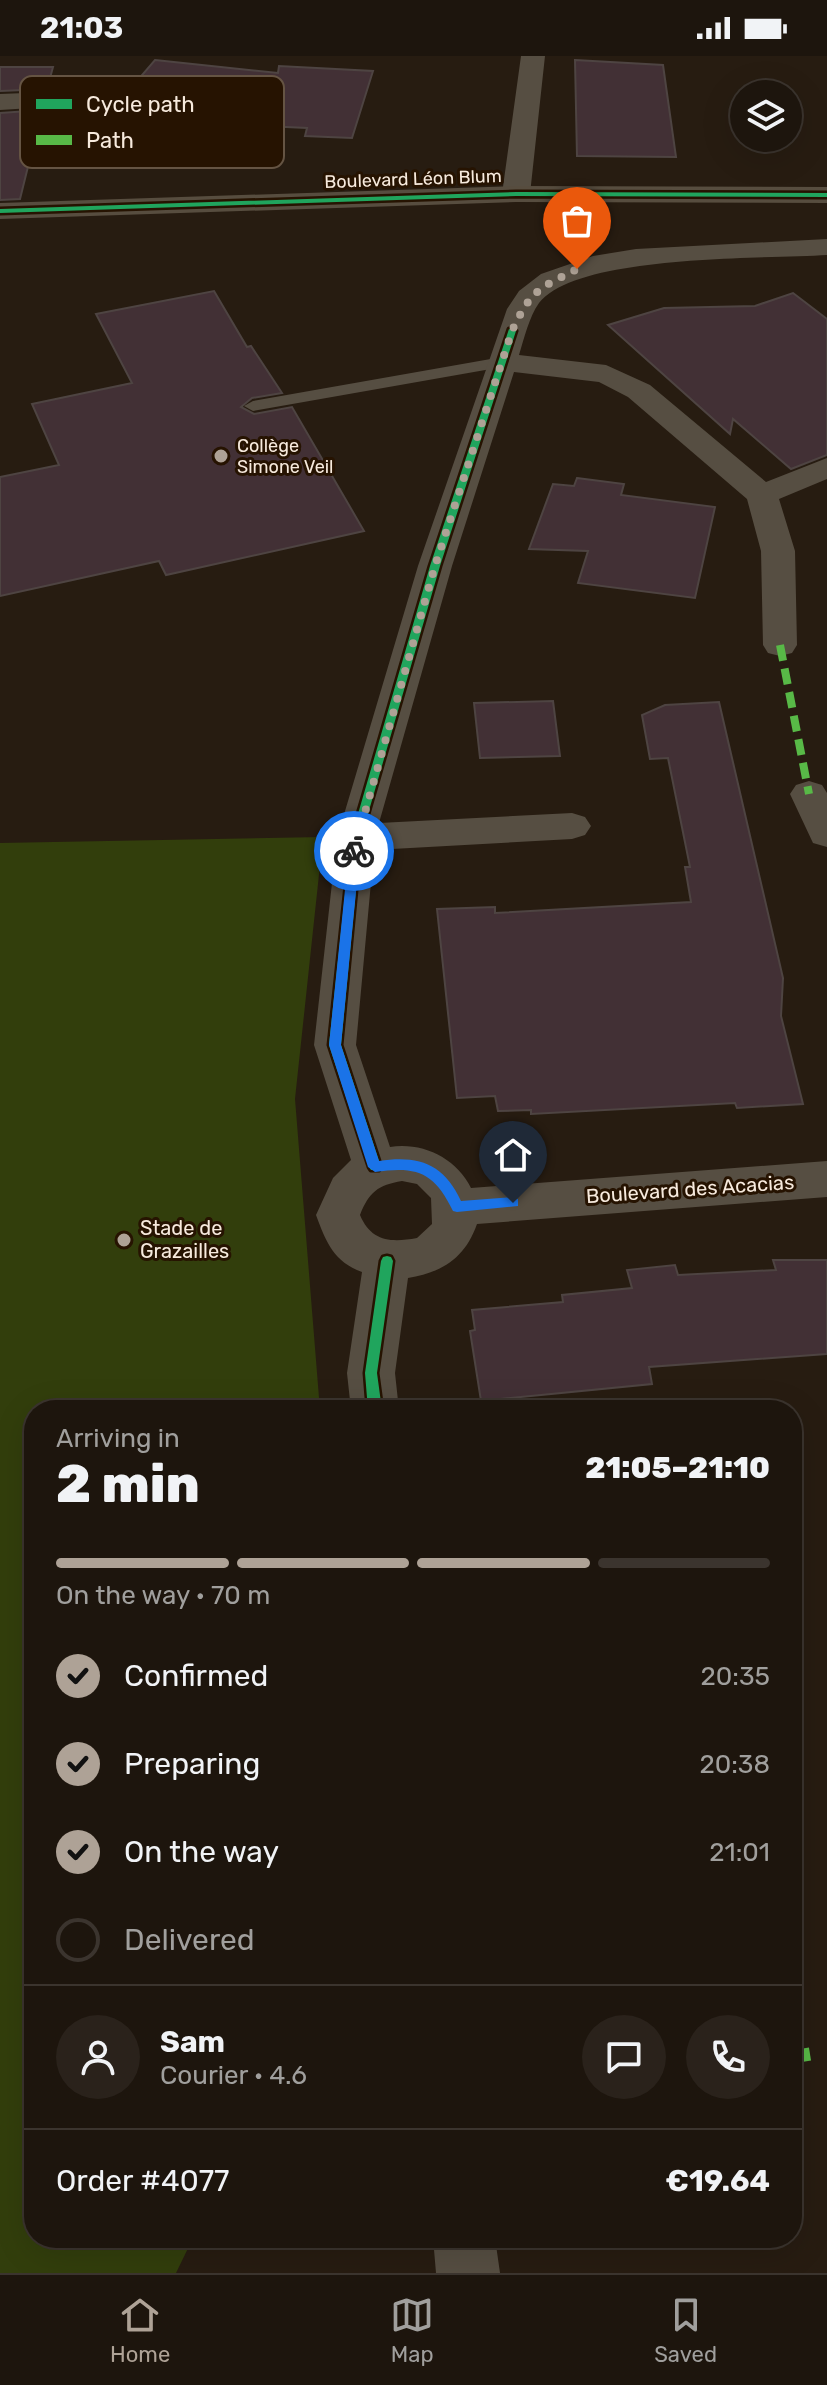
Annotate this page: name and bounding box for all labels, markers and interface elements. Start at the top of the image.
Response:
text: 21:03 [40,10,123,46]
legend [20,76,284,168]
map controls [730,80,802,152]
button: layers [730,80,802,152]
text: Cycle path [86,91,195,118]
text: Path [86,127,134,154]
street label: Boulevard Léon Blum [324,165,502,193]
pin [543,187,611,269]
icon: bag [555,199,599,243]
place label: Collège Simone Veil [237,435,333,478]
marker: Collège Simone Veil [212,447,230,465]
courier [314,811,394,891]
icon: bike [332,829,376,873]
pin [479,1121,547,1203]
icon: home [491,1133,535,1177]
street label: Boulevard des Acacias [585,1170,795,1208]
place label: Stade de Grazailles [140,1216,229,1263]
marker: Stade de Grazailles [115,1231,133,1249]
text: Arriving in [56,1423,180,1454]
text: 21:05–21:10 [585,1450,770,1486]
text: 2 min [56,1453,200,1515]
text: On the way · 70 m [56,1580,270,1611]
icon: check [56,1654,100,1698]
text: Confirmed [124,1658,268,1694]
text: 20:35 [701,1661,770,1692]
icon: check [56,1742,100,1786]
text: Preparing [124,1746,260,1782]
text: 20:38 [699,1749,770,1780]
icon: check [56,1830,100,1874]
text: On the way [124,1834,279,1870]
text: 21:01 [709,1837,770,1868]
text: Delivered [124,1922,255,1958]
button: person [56,2015,140,2099]
button: chat [582,2015,666,2099]
button: phone [686,2015,770,2099]
text: Sam [160,2024,225,2060]
text: Courier · 4.6 [160,2060,307,2091]
text: Order #4077 [56,2163,229,2199]
text: €19.64 [665,2163,770,2199]
tab: Home [110,2293,170,2368]
tab: Map [390,2293,434,2368]
tab: Saved [654,2293,717,2368]

